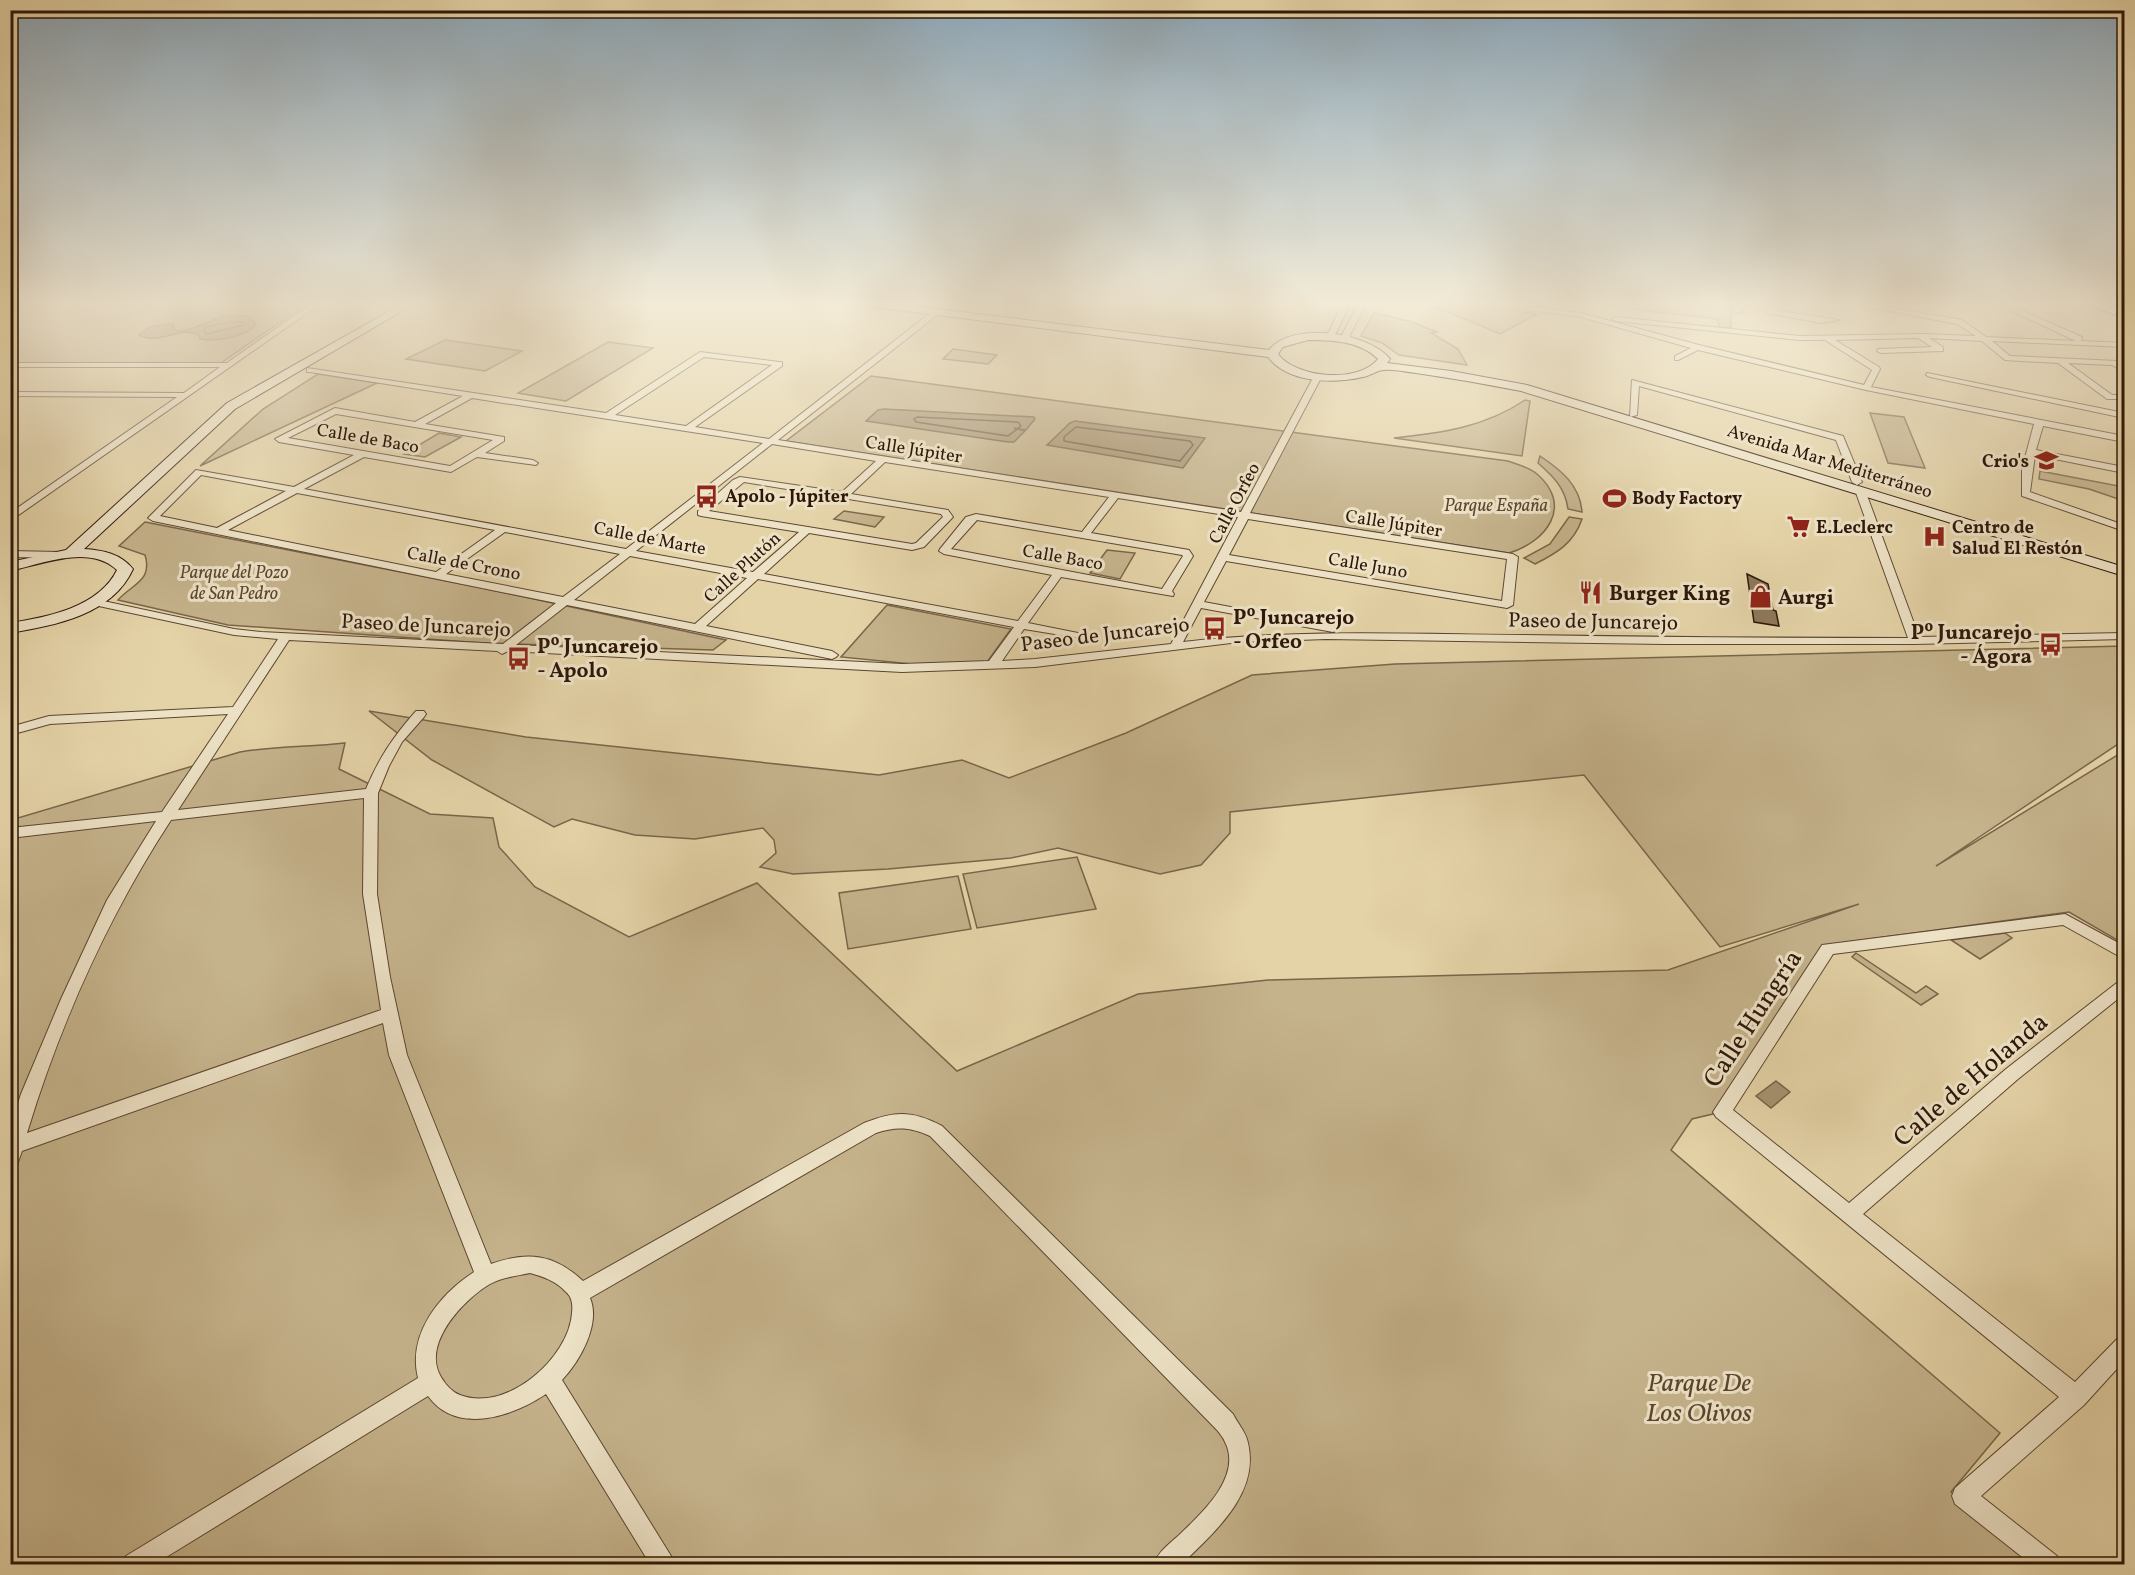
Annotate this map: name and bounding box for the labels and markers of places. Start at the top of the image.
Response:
school or university icon: Crio's [2034,448,2060,474]
place label: Crio's [1982,450,2029,475]
bus stop icon: Apolo - Júpiter [694,483,720,509]
place label: Apolo - Júpiter [725,485,849,510]
sports icon: Body Factory [1601,485,1627,511]
place label: Body Factory [1632,487,1742,512]
supermarket icon: E.Leclerc [1785,514,1811,540]
place label: E.Leclerc [1816,516,1893,541]
place label: Centro de Salud El Restón [1952,516,2083,562]
hospital icon: Centro de Salud El Restón [1921,524,1947,550]
restaurant icon: Burger King [1578,580,1604,606]
place label: Burger King [1609,580,1730,609]
shop icon: Aurgi [1747,584,1773,610]
place label: Aurgi [1778,584,1834,613]
place label: Pº Juncarejo - Orfeo [1233,604,1354,657]
bus stop icon: Pº Juncarejo - Orfeo [1202,616,1228,642]
place label: Pº Juncarejo - Ágora [1911,619,2032,672]
bus stop icon: Pº Juncarejo - Ágora [2037,631,2063,657]
place label: Pº Juncarejo - Apolo [537,633,658,686]
bus stop icon: Pº Juncarejo - Apolo [506,645,532,671]

